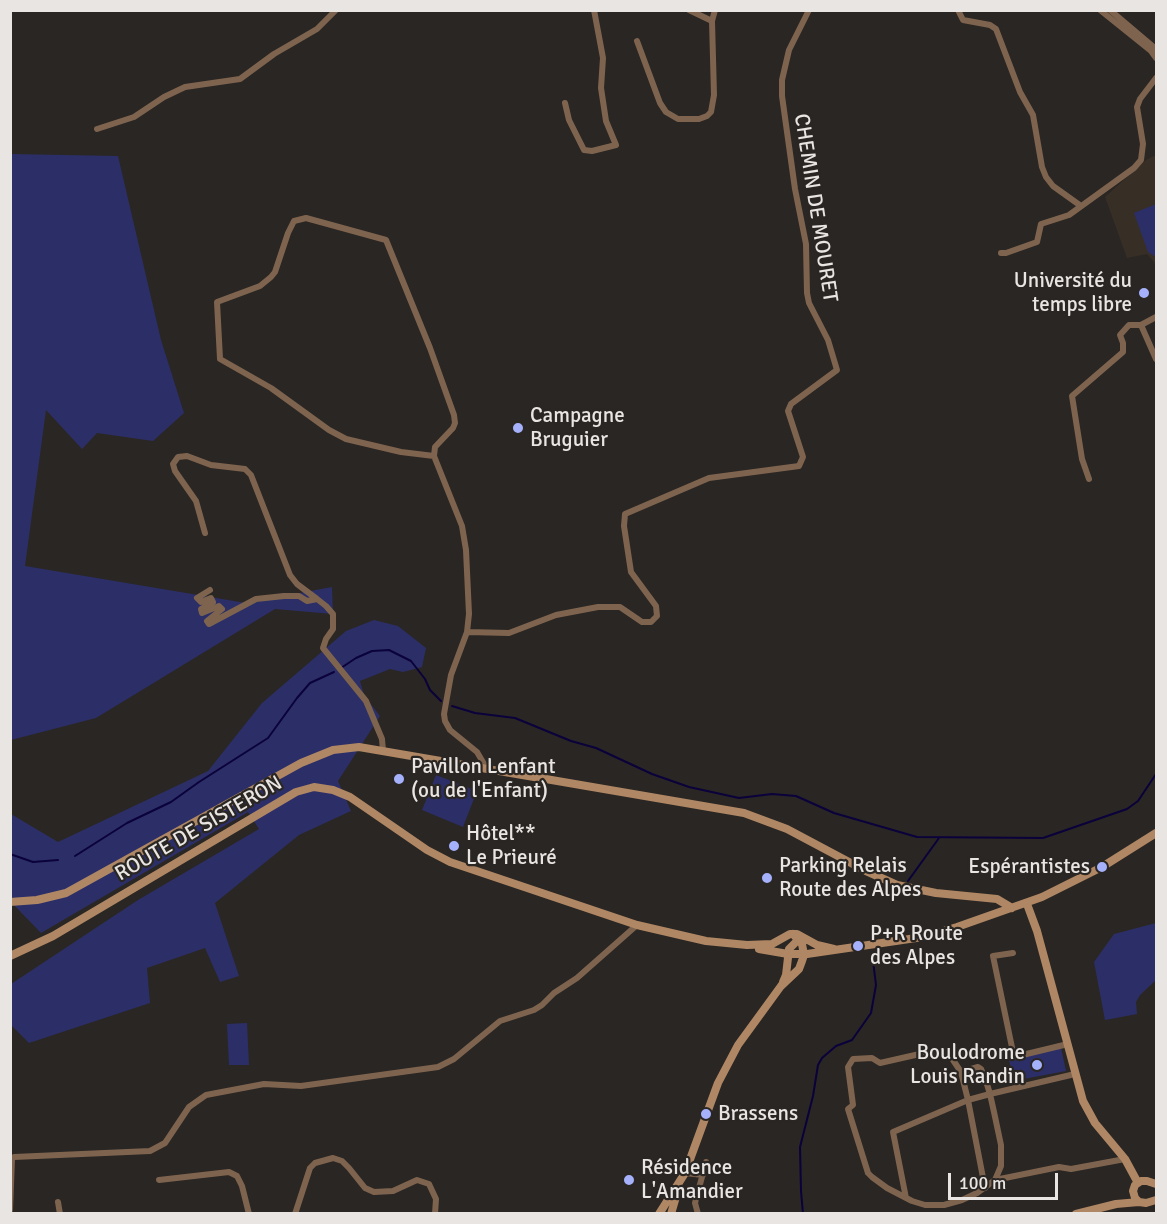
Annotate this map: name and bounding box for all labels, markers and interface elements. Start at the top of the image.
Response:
street label: CHEMIN DE MOURET [788,112,842,304]
place label: Université du temps libre [1014,268,1132,318]
marker: Université du temps libre [1137,286,1151,300]
place label: Campagne Bruguier [530,403,625,453]
marker: Campagne Bruguier [511,421,525,435]
place label: Pavillon Lenfant (ou de l'Enfant) [411,754,556,804]
street label: ROUTE DE SISTERON [111,771,287,887]
marker: Pavillon Lenfant (ou de l'Enfant) [392,772,406,786]
place label: Hôtel** Le Prieuré [466,821,557,871]
marker: Hôtel** Le Prieuré [447,839,461,853]
place label: Parking Relais Route des Alpes [779,853,921,903]
place label: Espérantistes [968,854,1090,880]
marker: Espérantistes [1095,860,1109,874]
marker: Parking Relais Route des Alpes [760,871,774,885]
place label: P+R Route des Alpes [870,921,963,971]
marker: P+R Route des Alpes [851,939,865,953]
place label: Boulodrome Louis Randin [910,1040,1025,1090]
marker: Boulodrome Louis Randin [1030,1058,1044,1072]
place label: Brassens [718,1101,798,1127]
marker: Brassens [699,1107,713,1121]
place label: Résidence L'Amandier [641,1155,743,1205]
scale bar [951,1161,1060,1199]
text: 100 m [959,1172,1006,1194]
marker: Résidence L'Amandier [622,1173,636,1187]

